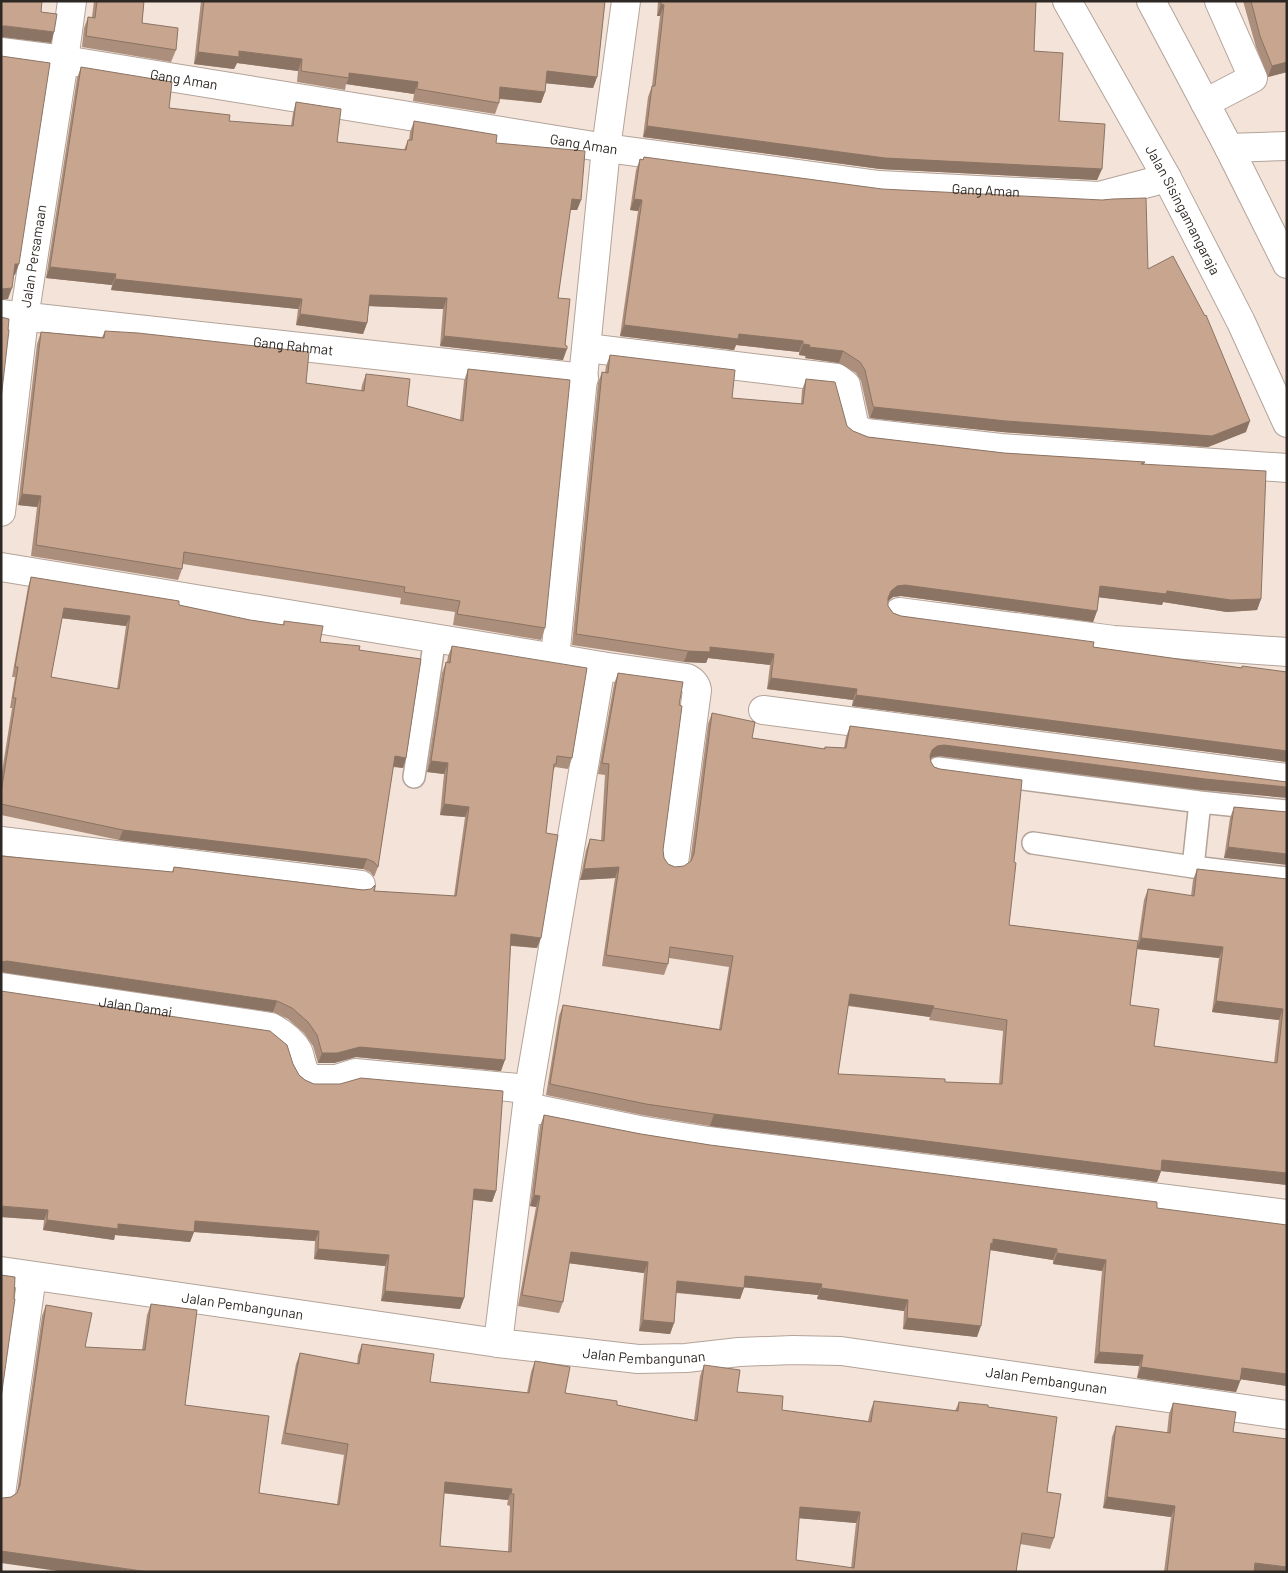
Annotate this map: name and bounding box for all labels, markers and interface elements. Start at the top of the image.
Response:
street label: Gang Aman [149,65,219,93]
street label: Gang Aman [549,130,619,157]
street label: Jalan Sisingamangaraja [1142,142,1224,277]
street label: Gang Aman [951,180,1020,200]
street label: Jalan Persamaan [17,203,49,309]
street label: Gang Rahmat [252,333,334,358]
street label: Jalan Damai [98,993,173,1020]
street label: Jalan Pembangunan [181,1288,304,1323]
street label: Jalan Pembangunan [582,1344,706,1367]
street label: Jalan Pembangunan [985,1363,1108,1397]

